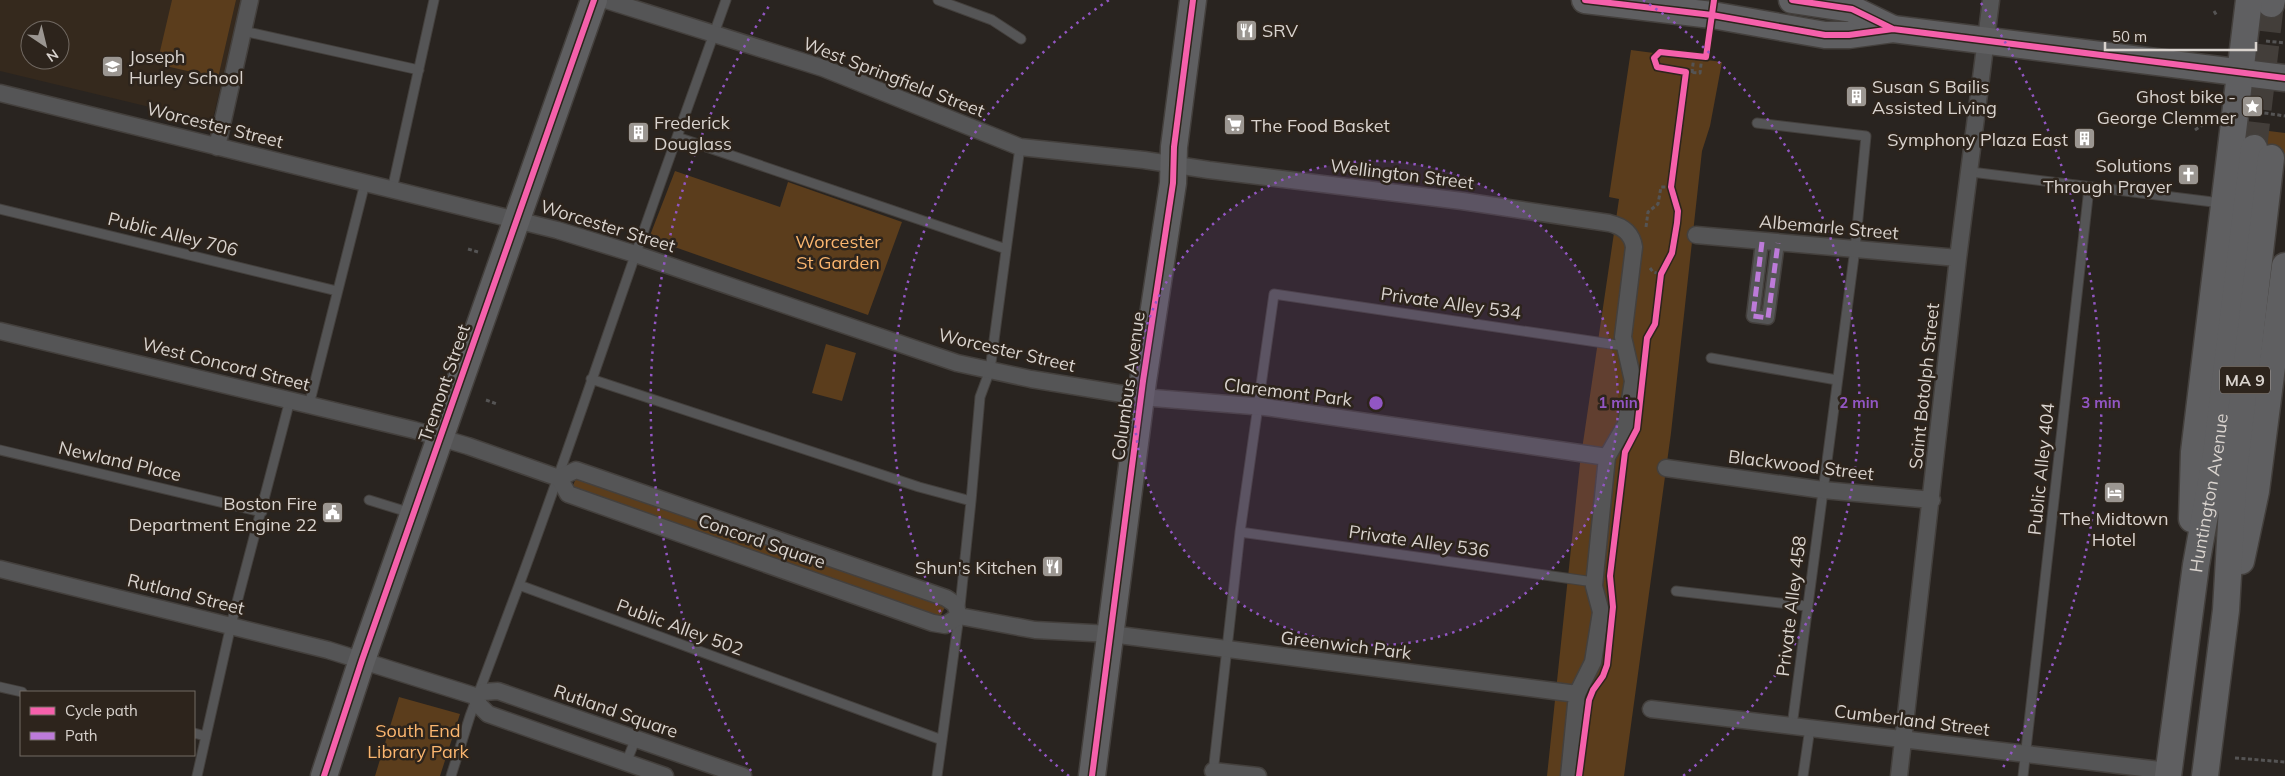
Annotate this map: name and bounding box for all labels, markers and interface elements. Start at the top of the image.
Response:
restaurant icon: SRV [1234,18,1258,42]
place label: SRV [1262,19,1298,42]
north arrow [20,20,70,70]
scale bar [2105,20,2256,52]
text: 50 m [2112,27,2147,46]
street label: West Springfield Street [800,32,988,122]
text: N [43,45,62,66]
place label: Joseph Hurley School [129,45,243,89]
school or university icon: Joseph Hurley School [101,54,125,78]
place label: Susan S Bailis Assisted Living [1872,75,1997,119]
building icon: Susan S Bailis Assisted Living [1844,84,1868,108]
place label: Ghost bike - George Clemmer [2097,85,2236,129]
place icon: Ghost bike - George Clemmer [2240,94,2264,118]
street label: Worcester Street [144,97,286,153]
place label: Frederick Douglass [654,111,732,155]
supermarket icon: The Food Basket [1223,113,1247,137]
place label: The Food Basket [1251,114,1390,137]
building icon: Frederick Douglass [626,120,650,144]
building icon: Symphony Plaza East [2072,127,2096,151]
place label: Symphony Plaza East [1887,128,2068,151]
street label: Wellington Street [1329,154,1475,194]
place label: Solutions Through Prayer [2043,154,2172,198]
church icon: Solutions Through Prayer [2176,163,2200,187]
street label: Worcester Street [538,195,678,257]
street label: Public Alley 706 [106,207,240,261]
street label: Albemarle Street [1758,209,1900,245]
park label: Worcester St Garden [795,230,881,274]
street label: Private Alley 534 [1379,282,1523,324]
street label: Saint Botolph Street [1904,302,1944,470]
street label: Columbus Avenue [1106,310,1150,462]
street label: Tremont Street [413,321,475,445]
street label: Worcester Street [936,323,1078,377]
street label: West Concord Street [140,332,312,396]
road number: MA 9 [2220,366,2270,394]
street label: Claremont Park [1223,373,1354,411]
text: 1 min [1598,393,1638,412]
text: 2 min [1839,393,1879,412]
text: 3 min [2081,393,2121,412]
centre of rings [1367,394,1385,412]
street label: Public Alley 404 [2023,401,2059,536]
street label: Huntington Avenue [2184,412,2232,574]
street label: Newland Place [56,436,184,486]
street label: Blackwood Street [1727,445,1875,485]
hotel icon: The Midtown Hotel [2102,481,2126,505]
place label: Boston Fire Department Engine 22 [129,492,317,536]
public building icon: Boston Fire Department Engine 22 [321,501,345,525]
place label: The Midtown Hotel [2060,507,2168,551]
street label: Concord Square [695,509,829,573]
street label: Private Alley 536 [1347,520,1491,562]
street label: Private Alley 458 [1771,534,1811,678]
restaurant icon: Shun's Kitchen [1041,555,1065,579]
place label: Shun's Kitchen [915,556,1037,579]
street label: Rutland Street [125,568,247,620]
street label: Public Alley 502 [614,593,746,661]
street label: Greenwich Park [1279,626,1413,665]
street label: Rutland Square [551,679,681,743]
legend [20,691,195,756]
street label: Cumberland Street [1833,699,1991,741]
text: Cycle path [65,701,138,720]
park label: South End Library Park [367,719,469,763]
text: Path [65,726,97,745]

